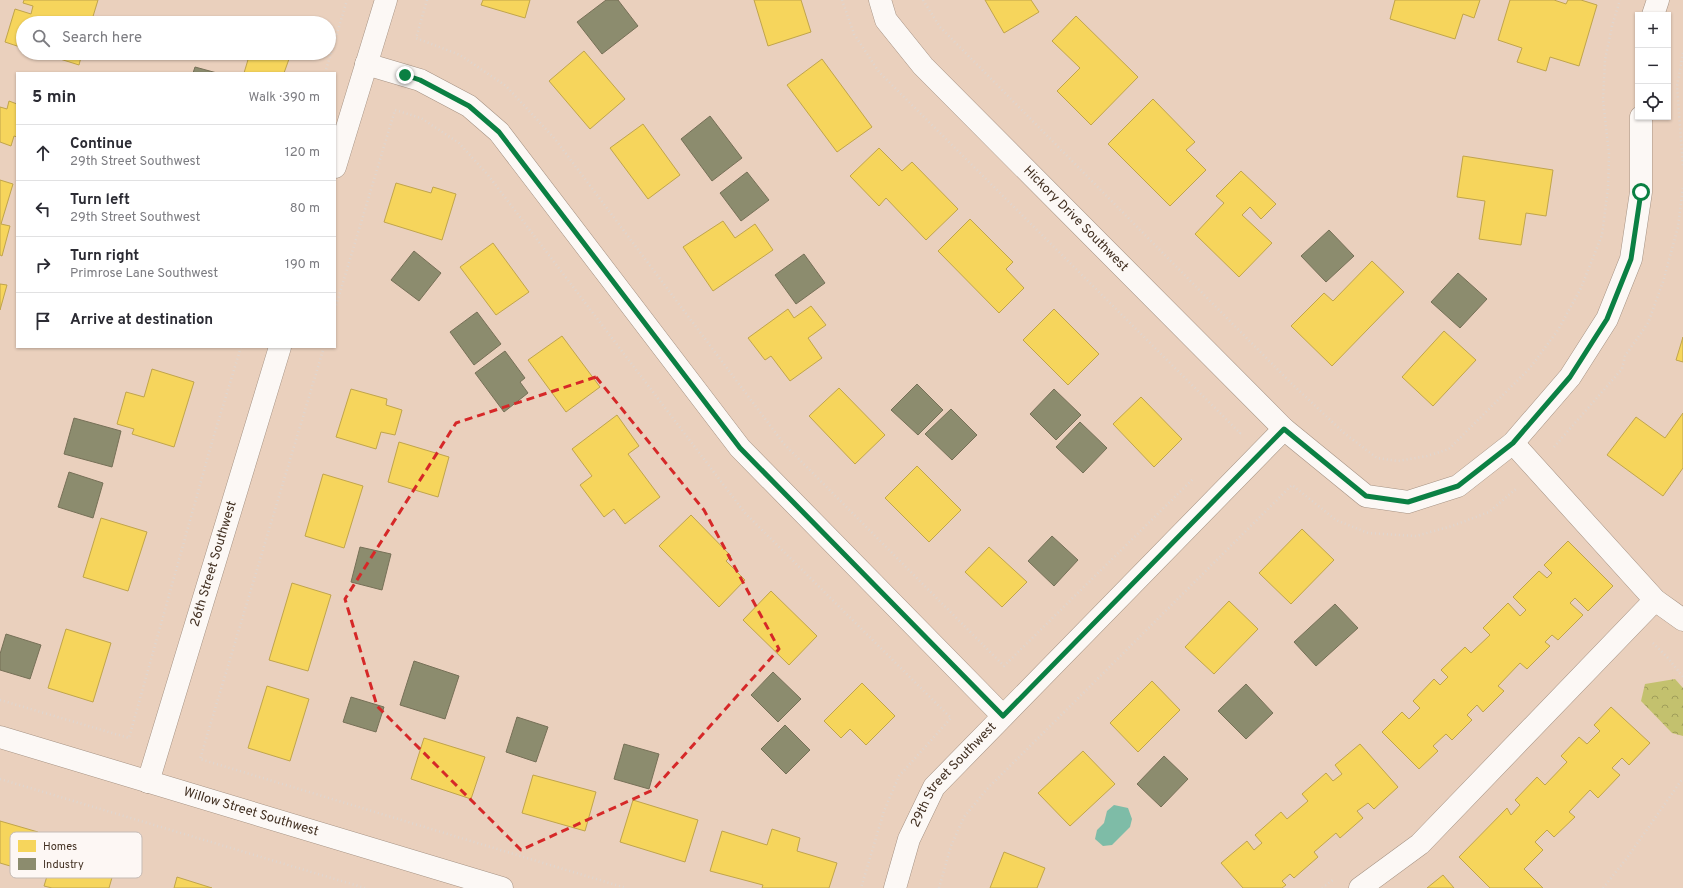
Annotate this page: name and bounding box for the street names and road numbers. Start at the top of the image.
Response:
street label: Hickory Drive Southwest [1019,163,1131,275]
street label: 26th Street Southwest [188,499,241,629]
street label: 29th Street Southwest [908,719,1000,830]
street label: Willow Street Southwest [181,785,320,840]

